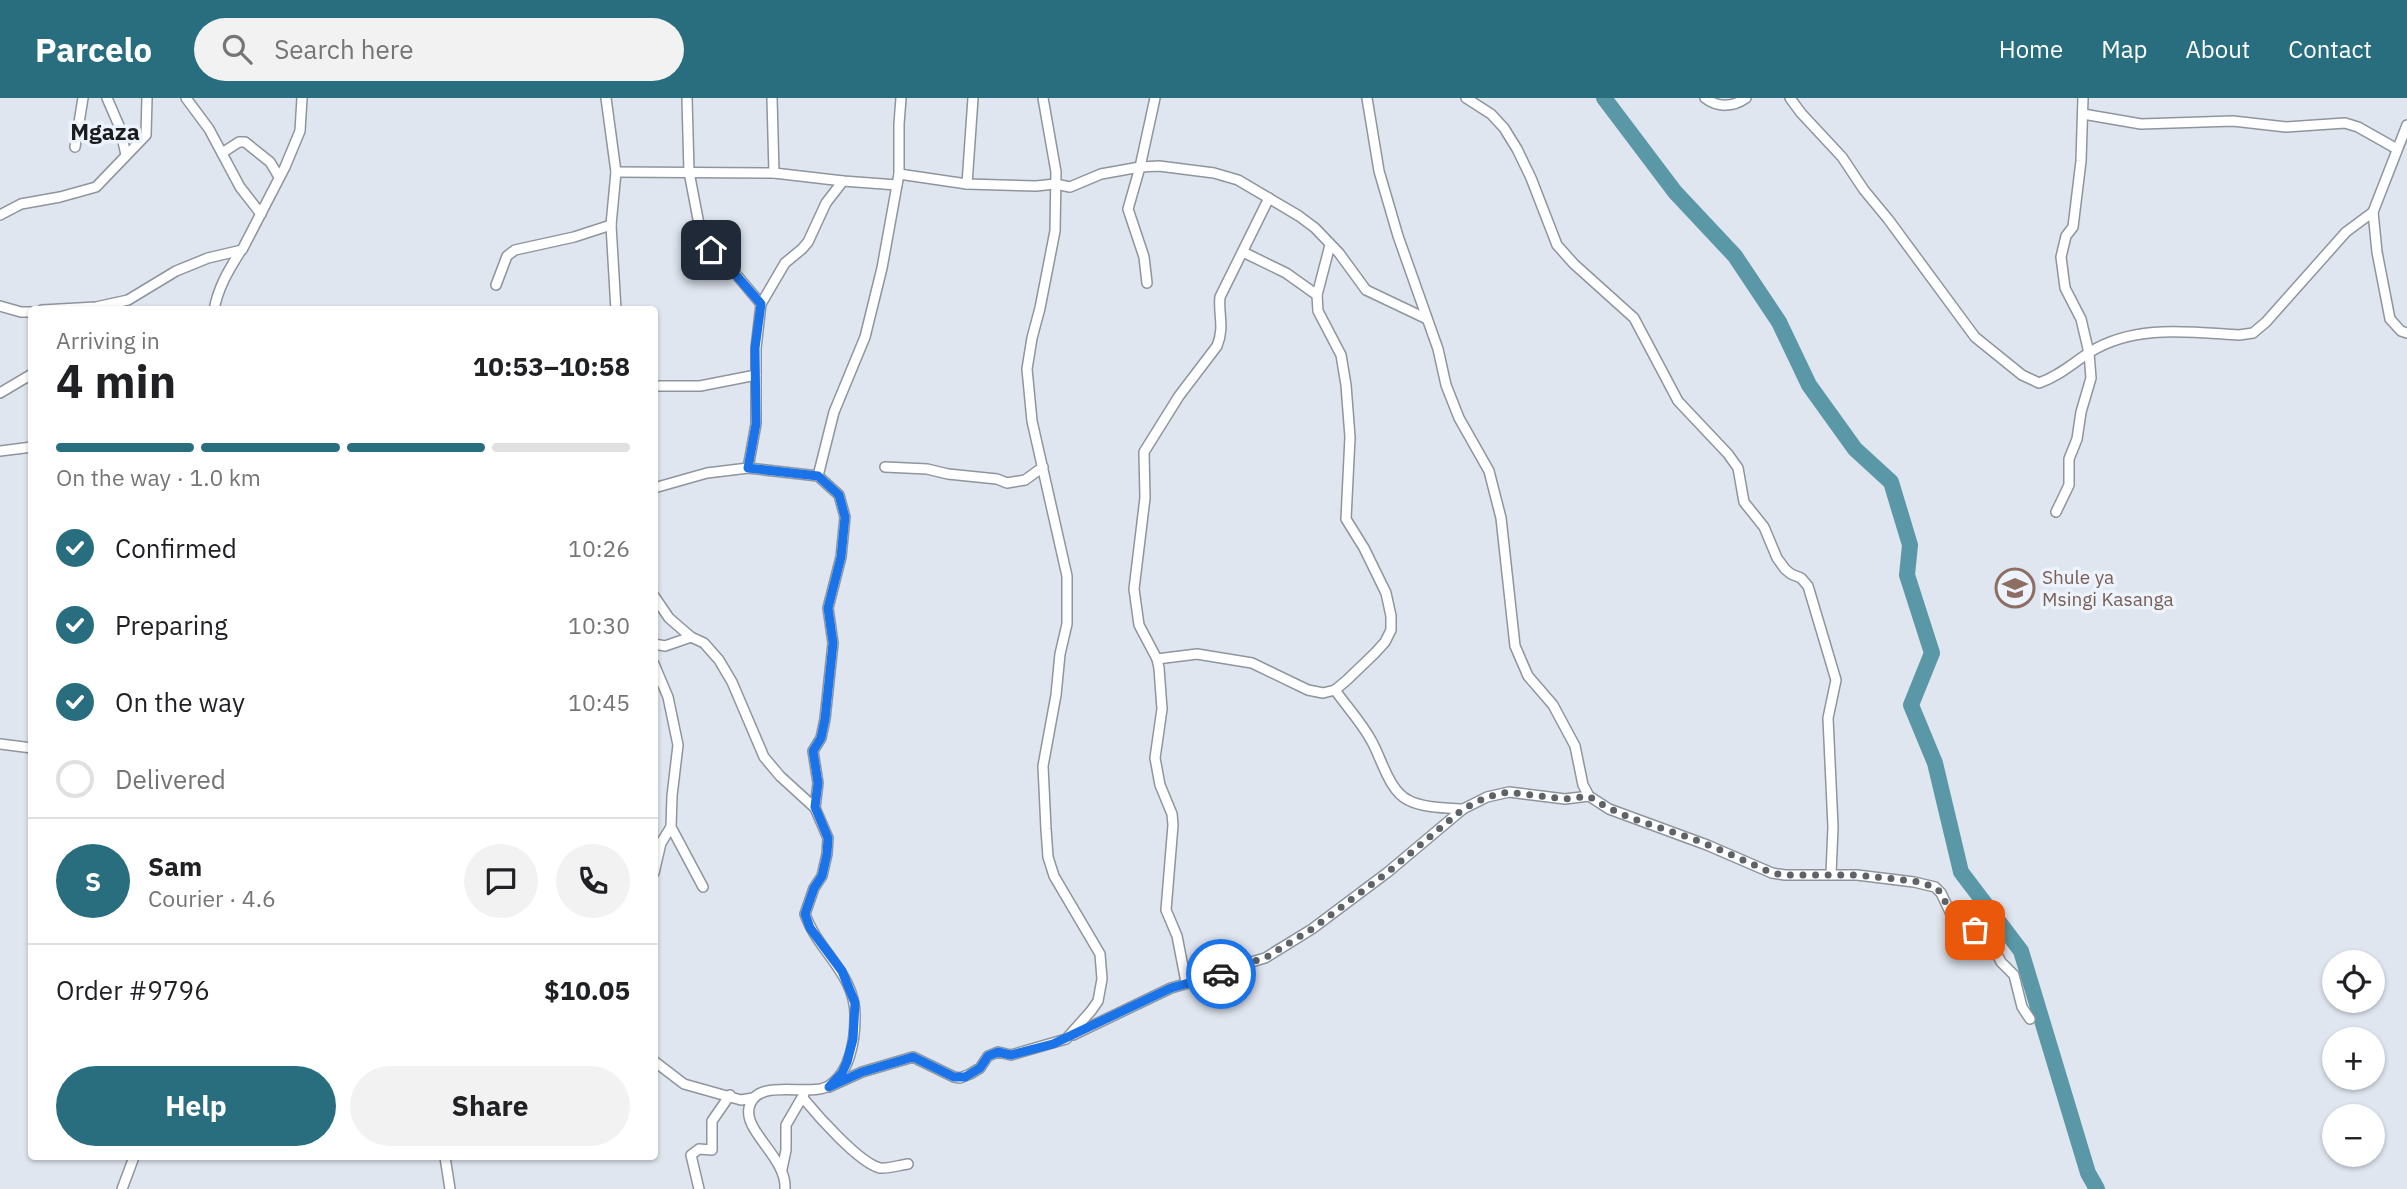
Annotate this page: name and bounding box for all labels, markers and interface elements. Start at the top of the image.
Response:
search box [194,18,684,81]
text: Parcelo [35,28,152,71]
icon: search [218,30,256,68]
text: Search here [274,32,414,66]
text: Home [1999,33,2063,65]
text: Map [2101,33,2147,65]
text: About [2185,33,2250,65]
text: Contact [2288,33,2372,65]
district label: Mgaza [70,116,140,146]
pin [681,220,741,280]
icon: home [692,231,730,269]
text: Arriving in [56,325,160,355]
text: 10:53–10:58 [473,349,630,383]
text: 4 min [56,351,176,411]
text: On the way · 1.0 km [56,462,261,492]
icon: check [56,529,94,567]
text: Confirmed [115,531,237,565]
text: 10:26 [568,533,630,563]
place label: Shule ya Msingi Kasanga [2042,565,2174,611]
school or university icon: Shule ya Msingi Kasanga [1994,567,2036,609]
icon: check [56,606,94,644]
text: Preparing [115,608,228,642]
text: 10:30 [568,610,630,640]
icon: check [56,683,94,721]
text: On the way [115,685,245,719]
text: 10:45 [568,687,630,717]
text: Delivered [115,762,226,796]
button: chat [464,844,538,918]
button: phone [556,844,630,918]
text: Sam [148,849,202,883]
text: S [85,864,101,898]
text: Courier · 4.6 [148,883,276,913]
pin [1945,900,2005,960]
icon: bag [1956,911,1994,949]
courier [1186,939,1256,1009]
map controls [2322,950,2385,1167]
button: locate [2322,950,2385,1013]
icon: car [1202,955,1240,993]
text: Order #9796 [56,973,210,1007]
text: $10.05 [544,973,630,1007]
button: + [2322,1027,2385,1090]
button: Help [56,1066,336,1146]
button: Share [350,1066,630,1146]
button: − [2322,1104,2385,1167]

